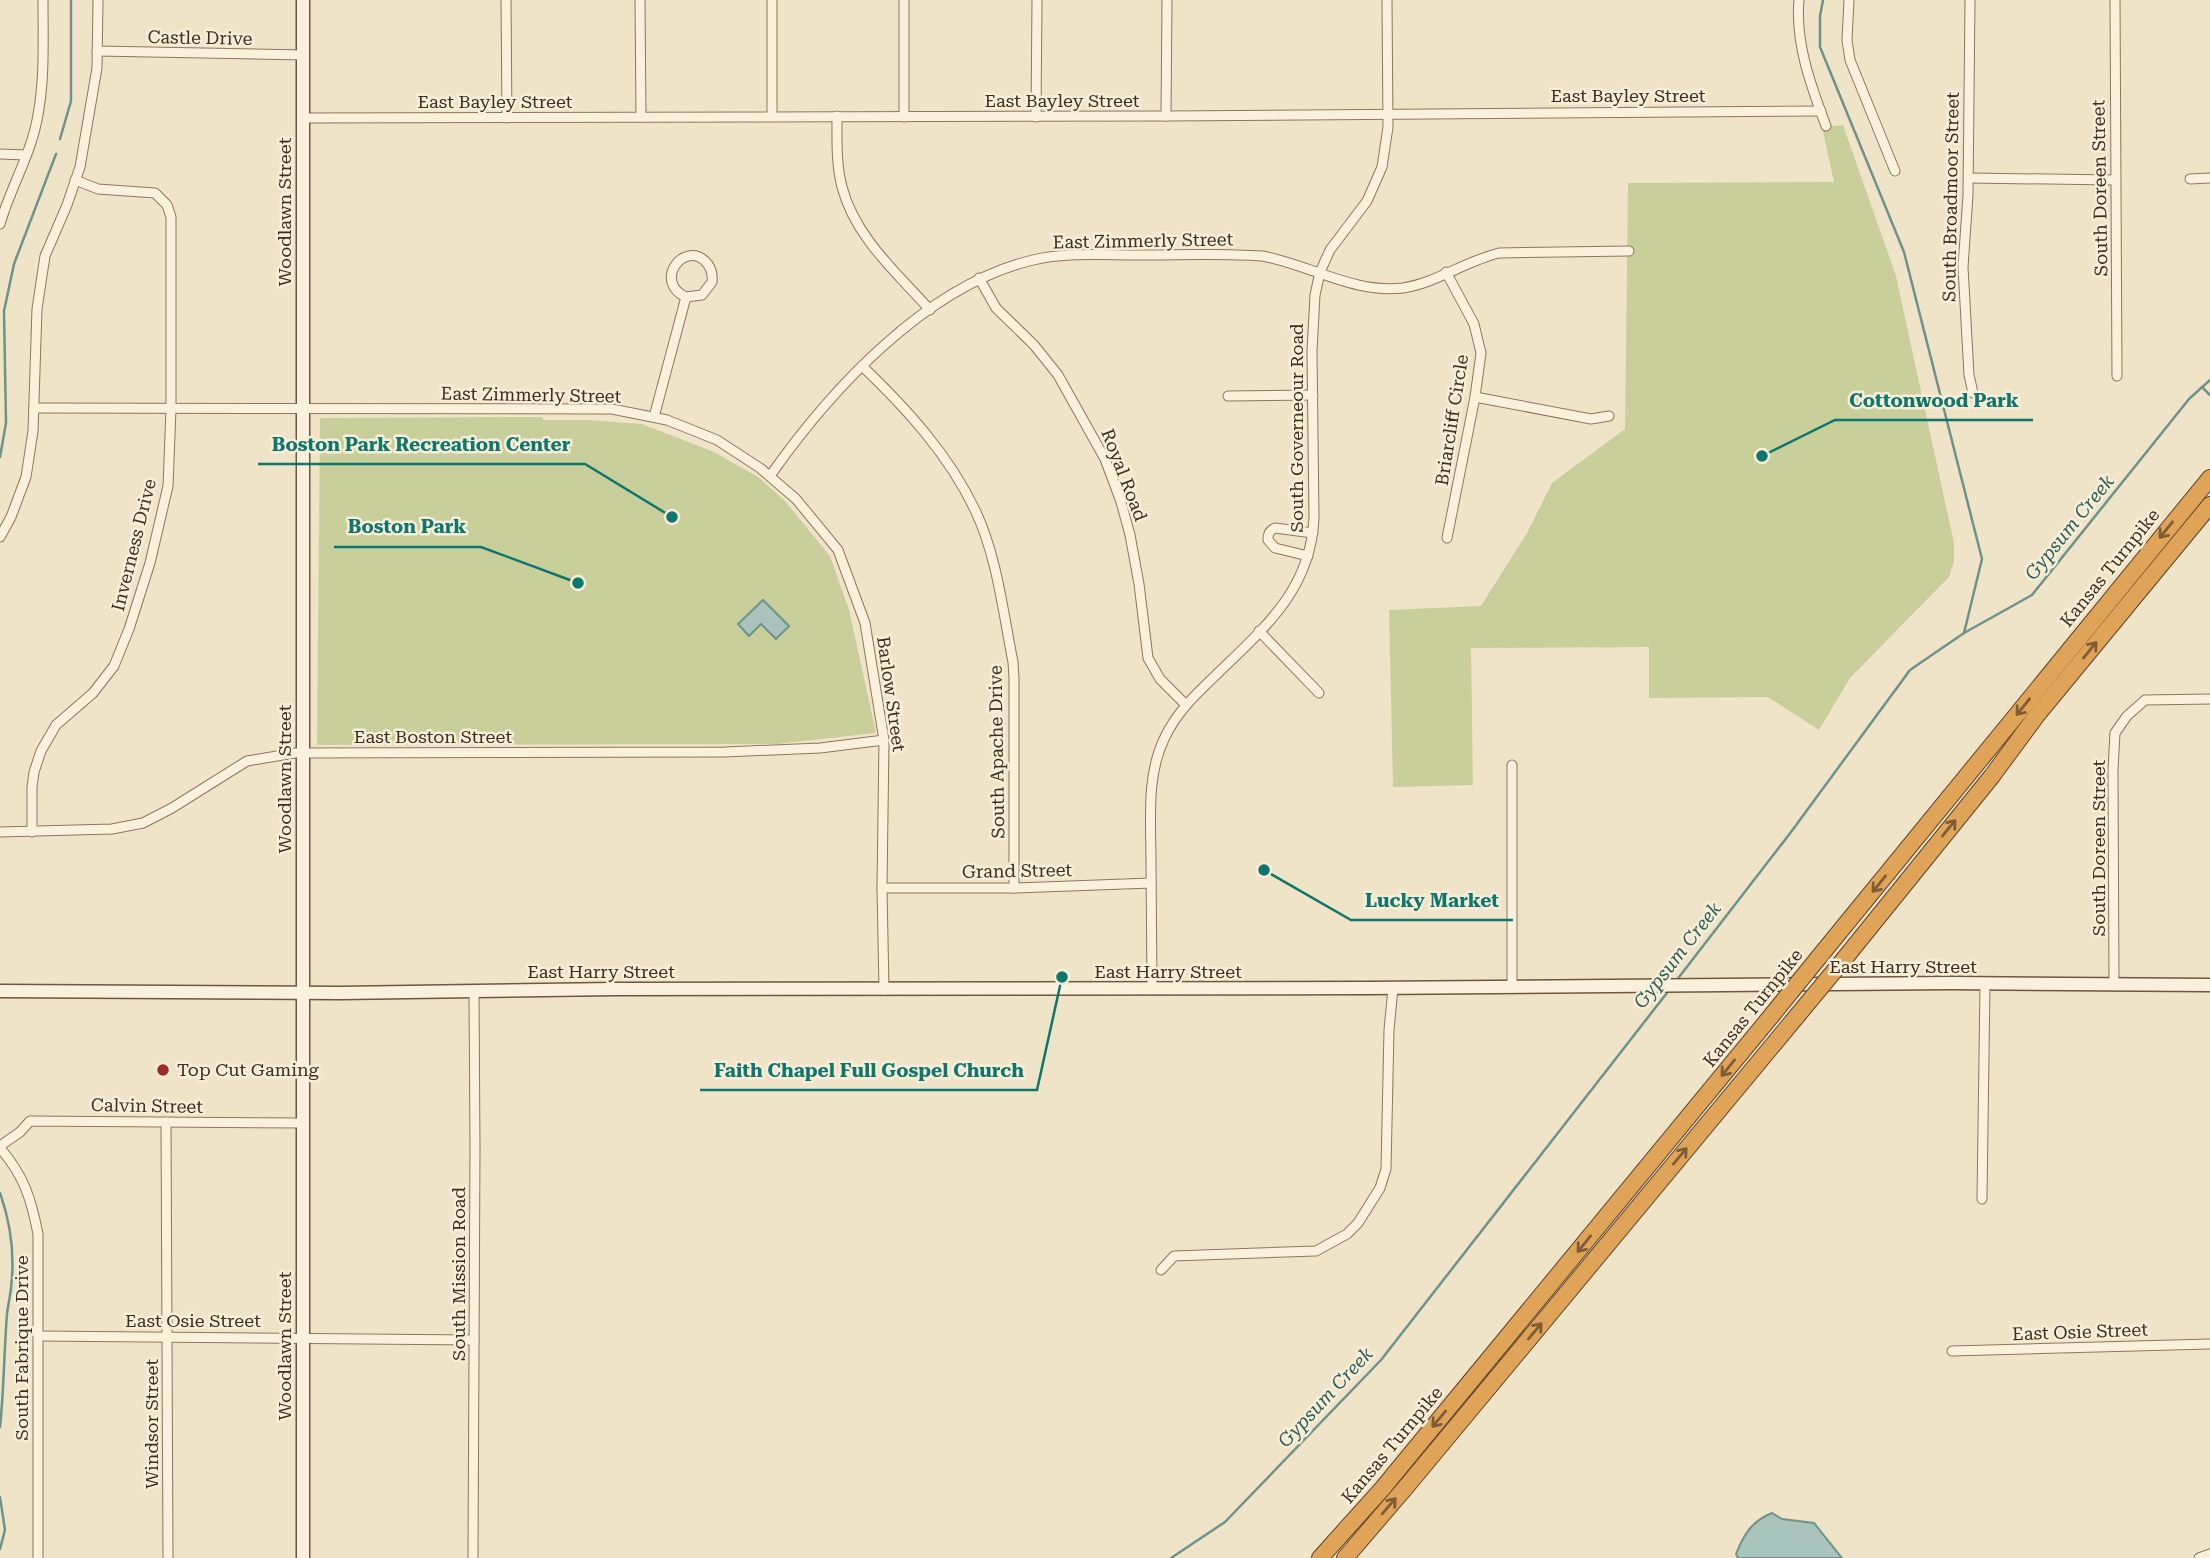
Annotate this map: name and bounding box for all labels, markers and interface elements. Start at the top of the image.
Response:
street label: Castle Drive [147,26,253,49]
street label: East Bayley Street [1550,85,1706,106]
street label: East Bayley Street [984,90,1140,111]
street label: East Bayley Street [417,91,573,112]
street label: South Broadmoor Street [1938,92,1963,302]
street label: South Doreen Street [2087,99,2112,276]
street label: Woodlawn Street [274,137,295,286]
street label: East Zimmerly Street [1053,228,1234,253]
street label: South Governeour Road [1286,323,1307,533]
street label: Briarcliff Circle [1431,353,1472,487]
callout: Cottonwood Park [1835,380,2033,420]
street label: East Zimmerly Street [441,382,622,407]
text: Cottonwood Park [1849,389,2019,412]
callout: Boston Park Recreation Center [258,424,585,464]
street label: Royal Road [1097,426,1152,524]
text: Boston Park Recreation Center [272,433,571,456]
water label: Gypsum Creek [2020,470,2119,585]
street label: Inverness Drive [107,476,160,613]
street label: Kansas Turnpike [2056,504,2164,631]
callout: Boston Park [334,507,481,547]
text: Boston Park [348,515,466,538]
one-way arrow [2158,521,2174,539]
street label: Barlow Street [873,635,910,753]
one-way arrow [2083,641,2098,659]
street label: South Apache Drive [984,665,1009,839]
one-way arrow [2015,698,2031,716]
street label: Woodlawn Street [274,704,295,853]
street label: East Boston Street [354,726,512,747]
street label: South Doreen Street [2088,759,2109,936]
one-way arrow [1942,820,1957,838]
street label: Grand Street [962,859,1073,882]
one-way arrow [1872,874,1887,892]
callout: Lucky Market [1351,880,1513,920]
text: Lucky Market [1365,889,1499,912]
water label: Gypsum Creek [1629,897,1726,1013]
street label: Kansas Turnpike [1699,944,1807,1071]
street label: East Harry Street [1829,956,1977,977]
street label: East Harry Street [527,961,675,982]
street label: East Harry Street [1094,961,1242,982]
callout: Faith Chapel Full Gospel Church [700,1050,1037,1090]
place label: Top Cut Gaming [177,1059,320,1080]
text: Faith Chapel Full Gospel Church [714,1059,1024,1082]
one-way arrow [1721,1059,1736,1077]
marker: Top Cut Gaming [155,1062,171,1078]
street label: Calvin Street [91,1094,204,1117]
one-way arrow [1672,1148,1688,1166]
street label: South Mission Road [448,1187,469,1361]
one-way arrow [1576,1234,1592,1252]
street label: South Fabrique Drive [11,1255,32,1441]
street label: Woodlawn Street [274,1271,295,1420]
street label: East Osie Street [125,1310,261,1331]
street label: East Osie Street [2012,1319,2149,1344]
one-way arrow [1527,1323,1542,1341]
water label: Gypsum Creek [1273,1342,1378,1452]
street label: Windsor Street [141,1359,162,1489]
street label: Kansas Turnpike [1337,1382,1447,1507]
one-way arrow [1431,1410,1447,1428]
one-way arrow [1381,1498,1397,1516]

